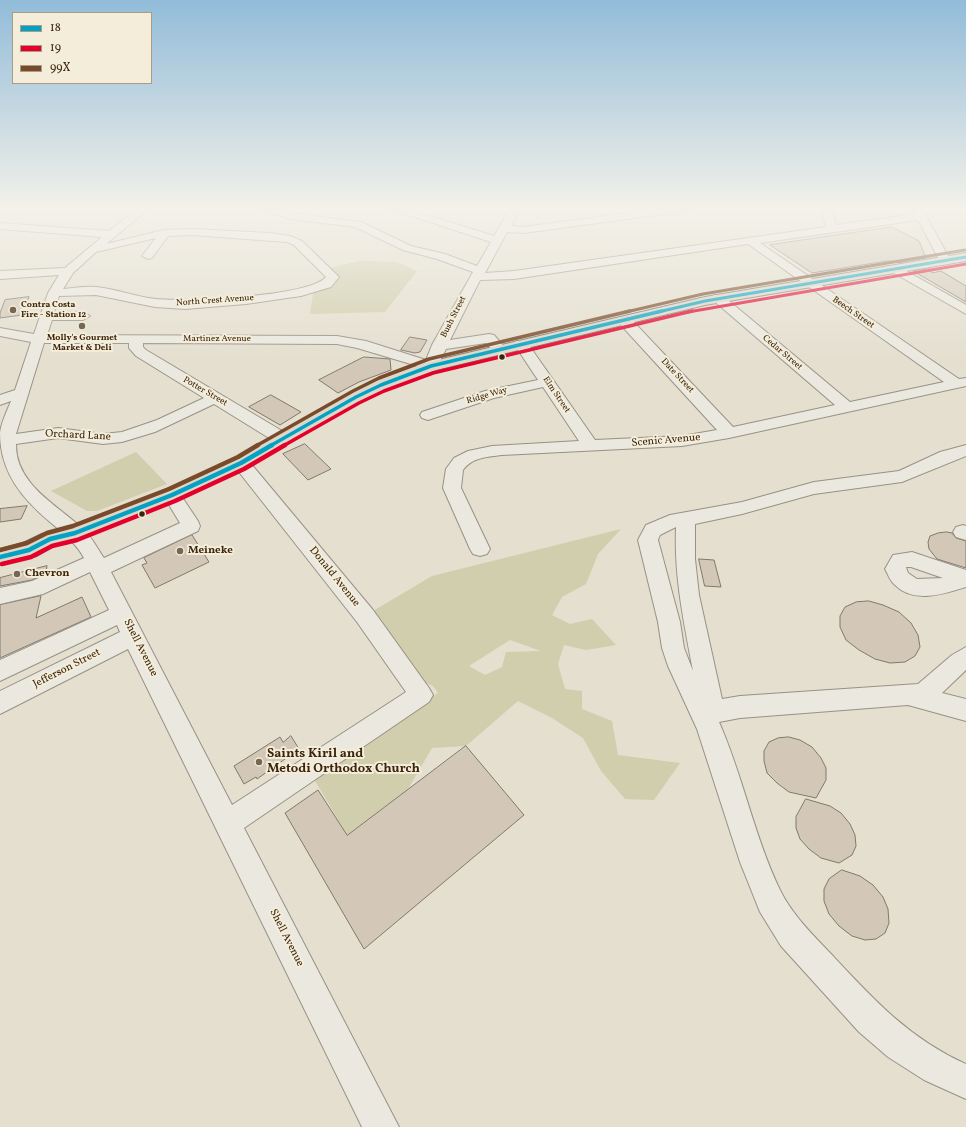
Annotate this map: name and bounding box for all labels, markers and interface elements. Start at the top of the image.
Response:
legend [12,12,152,84]
text: 18 [50,20,61,36]
text: 19 [50,40,61,56]
text: 99X [50,60,71,76]
street label: North Crest Avenue [176,293,254,309]
street label: Bush Street [439,294,469,340]
street label: Beech Street [830,295,876,331]
place label: Contra Costa Fire - Station 12 [21,300,86,321]
marker: Contra Costa Fire - Station 12 [8,305,18,315]
marker: Molly's Gourmet Market & Deli [77,321,87,331]
place label: Molly's Gourmet Market & Deli [47,333,117,354]
street label: Cedar Street [760,333,804,373]
street label: Martinez Avenue [183,334,251,344]
unlabelled marker [497,352,507,362]
street label: Date Street [658,356,696,396]
street label: Potter Street [181,375,229,409]
street label: Elm Street [540,375,572,415]
street label: Ridge Way [465,385,509,407]
street label: Orchard Lane [45,428,111,444]
street label: Scenic Avenue [631,431,701,451]
unlabelled marker [137,509,147,519]
place label: Meineke [188,544,233,558]
street label: Donald Avenue [306,544,362,610]
marker: Meineke [175,546,185,556]
place label: Chevron [25,567,69,581]
marker: Chevron [12,569,22,579]
street label: Shell Avenue [120,617,160,679]
street label: Jefferson Street [31,646,103,692]
place label: Saints Kiril and Metodi Orthodox Church [267,747,420,778]
marker: Saints Kiril and Metodi Orthodox Church [254,757,264,767]
street label: Shell Avenue [266,907,306,969]

